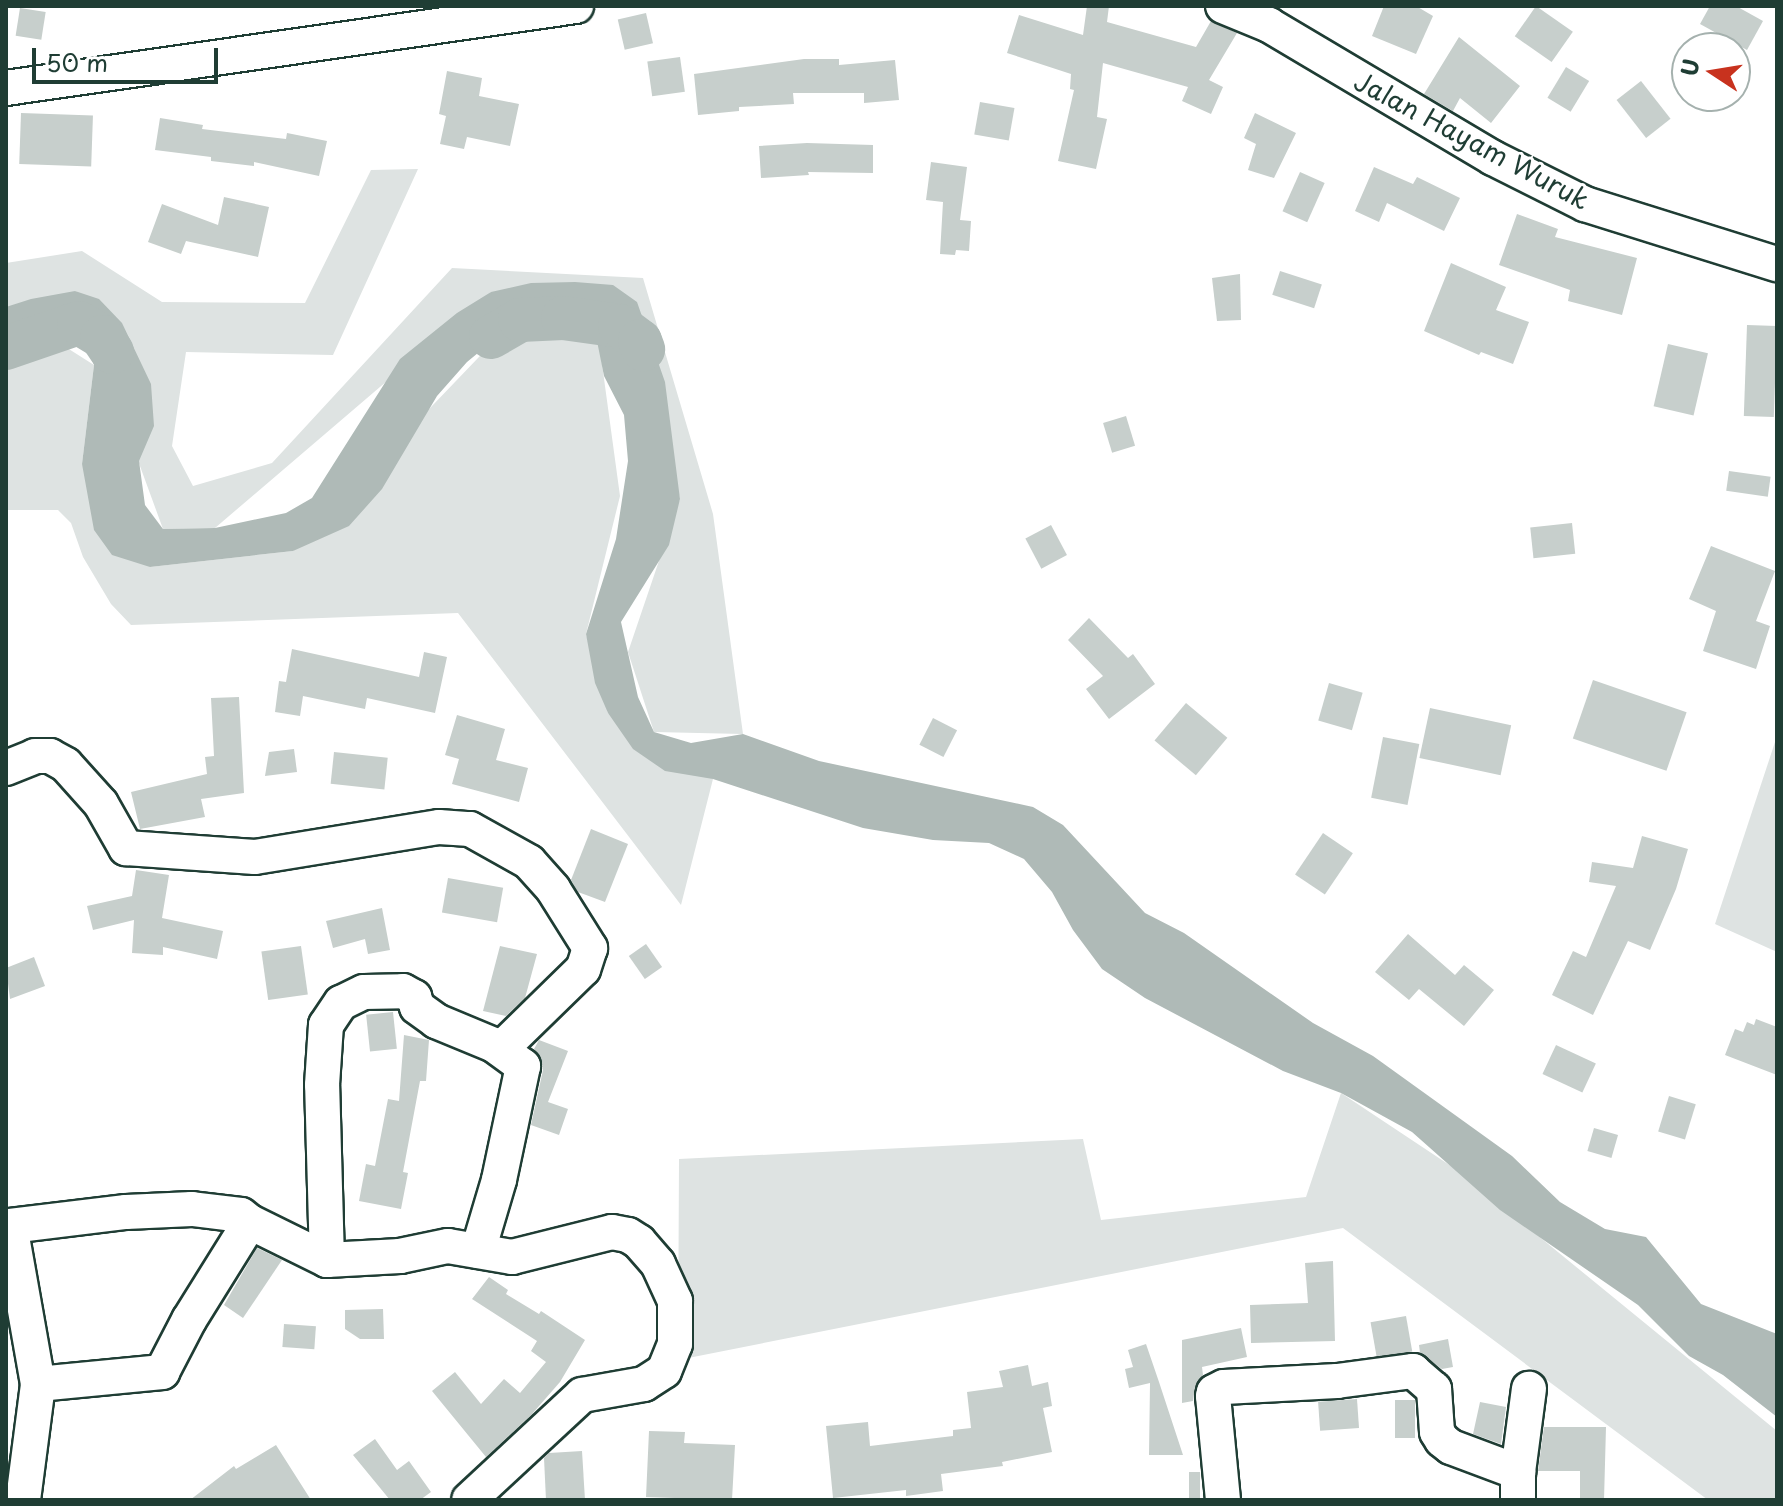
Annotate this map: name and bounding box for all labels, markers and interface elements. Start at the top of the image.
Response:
scale bar [36,32,222,82]
north arrow [1671,32,1751,112]
text: 50 m [46,44,108,80]
text: U [1671,56,1707,79]
street label: Jalan Hayam Wuruk [1349,65,1595,215]

